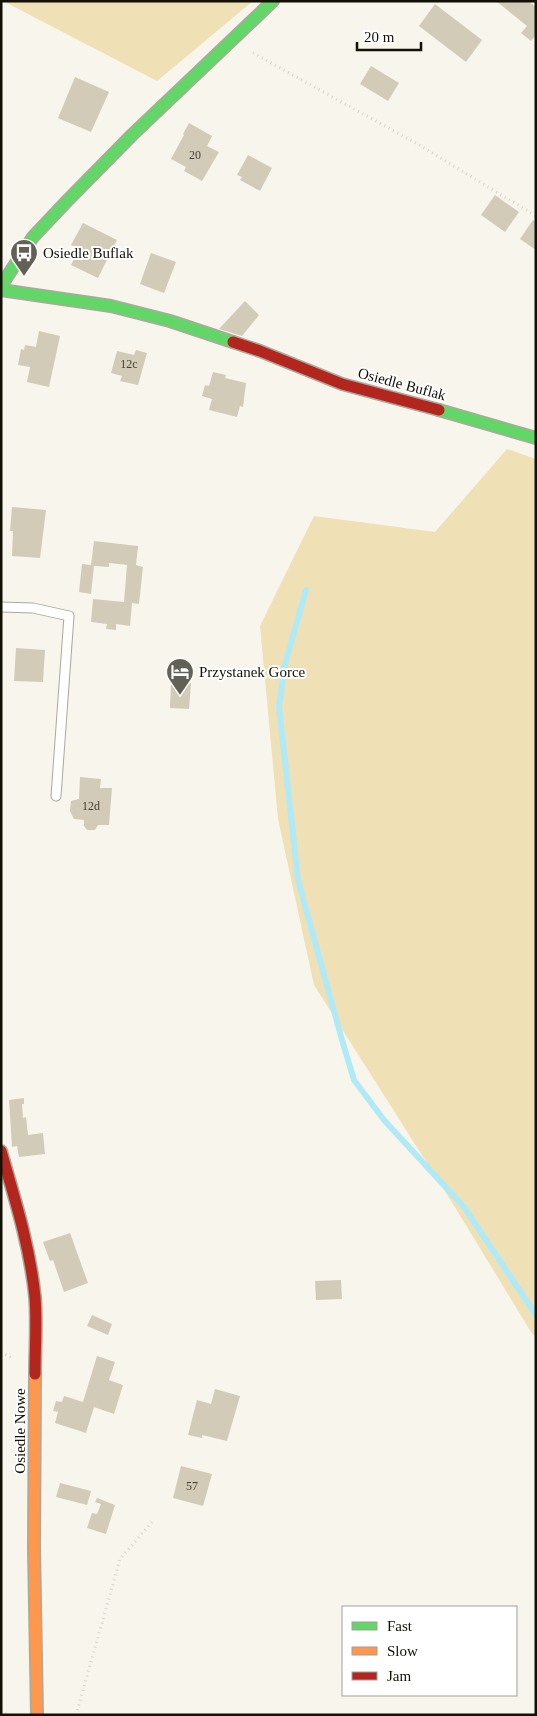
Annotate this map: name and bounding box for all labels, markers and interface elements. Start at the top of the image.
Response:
scale bar [357,20,421,52]
text: 20 m [364,29,395,45]
house number: 20 [189,148,201,162]
bus stop icon: Osiedle Buflak [9,238,39,277]
place label: Osiedle Buflak [43,245,134,261]
house number: 12c [120,357,138,371]
street label: Osiedle Buflak [356,365,448,404]
hotel icon: Przystanek Gorce [165,657,195,696]
place label: Przystanek Gorce [199,664,306,680]
house number: 12d [82,799,100,813]
street label: Osiedle Nowe [12,1388,28,1474]
house number: 57 [186,1479,198,1493]
legend [342,1606,517,1696]
text: Fast [387,1618,413,1634]
text: Slow [387,1643,418,1659]
text: Jam [387,1668,411,1684]

